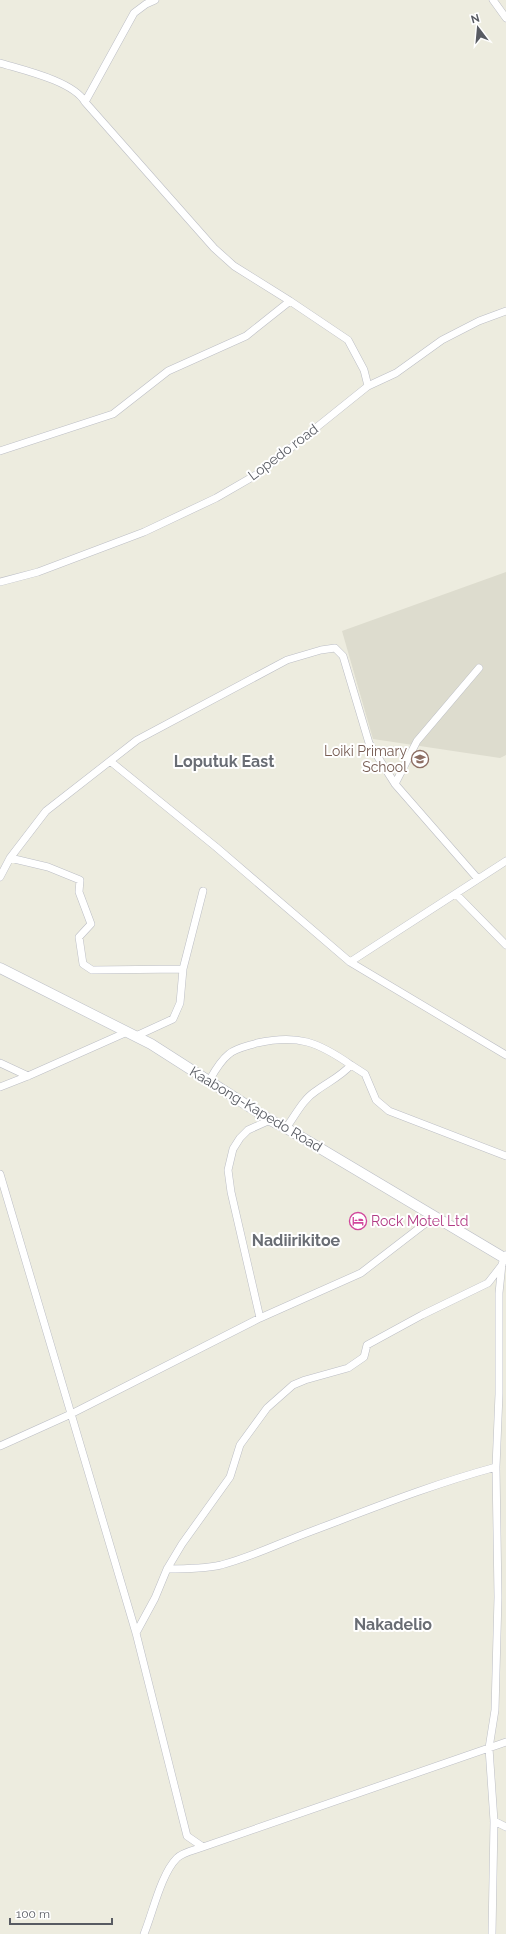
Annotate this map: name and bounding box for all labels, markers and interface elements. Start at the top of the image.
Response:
north arrow [458,8,498,48]
text: N [470,11,481,26]
street label: Lopedo road [245,421,321,483]
place label: Loiki Primary School [324,743,407,775]
school or university icon: Loiki Primary School [410,749,430,769]
district label: Loputuk East [174,752,274,771]
street label: Kaabong-Kapedo Road [187,1063,325,1155]
hotel icon: Rock Motel Ltd [348,1211,368,1231]
place label: Rock Motel Ltd [371,1213,468,1229]
district label: Nadiirikitoe [252,1231,341,1250]
district label: Nakadelio [354,1615,432,1634]
scale bar [10,1900,112,1926]
text: 100 m [16,1907,50,1921]

